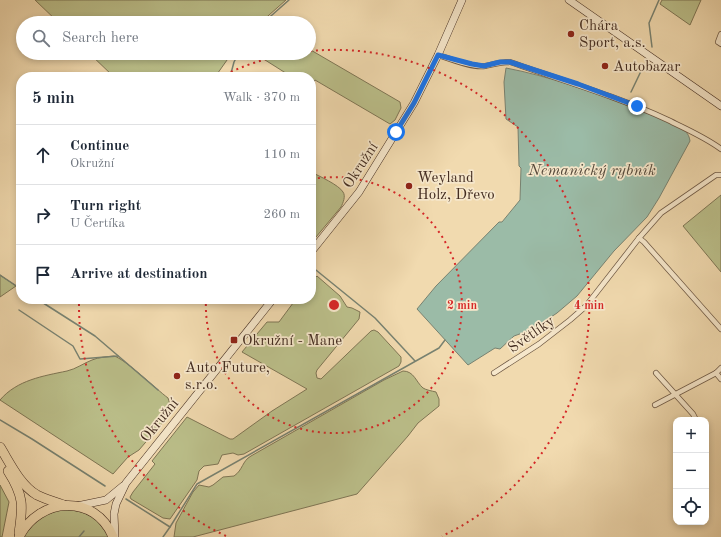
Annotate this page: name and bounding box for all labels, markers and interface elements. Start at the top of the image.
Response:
search box [16,16,316,60]
place label: Chára Sport, a.s. [579,19,646,51]
icon: search [30,27,52,49]
marker: Chára Sport, a.s. [566,29,576,39]
text: Search here [62,31,139,46]
place label: Autobazar [613,60,680,75]
marker: Autobazar [600,61,610,71]
text: 5 min [32,90,75,107]
text: Walk · 370 m [223,91,300,104]
route end [628,97,646,115]
route start [387,123,405,141]
text: Continue [70,139,129,154]
street label: Okružní [341,139,382,191]
icon: ahead [32,144,54,166]
text: 110 m [263,148,300,161]
text: Okružní [70,157,114,170]
water label: Nemanický rybník [527,163,656,179]
place label: Weyland Holz, Dřevo [417,171,495,203]
marker: Weyland Holz, Dřevo [404,181,414,191]
text: Turn right [70,199,141,214]
icon: right [32,204,54,226]
text: 260 m [263,208,300,221]
text: U Čertíka [70,217,125,230]
icon: arrive [32,264,54,286]
text: Arrive at destination [70,267,208,282]
centre of rings [327,298,341,312]
text: 2 min [447,300,477,312]
text: 4 min [574,300,604,312]
street label: Světlíky [506,314,558,357]
place label: Okružní - Mane [242,334,342,349]
marker: Okružní - Mane [229,335,239,345]
place label: Auto Future, s.r.o. [185,361,270,393]
marker: Auto Future, s.r.o. [172,371,182,381]
street label: Okružní [138,396,183,446]
map controls [673,417,709,525]
button: + [673,417,709,453]
button: − [673,453,709,489]
button: locate [673,489,709,525]

